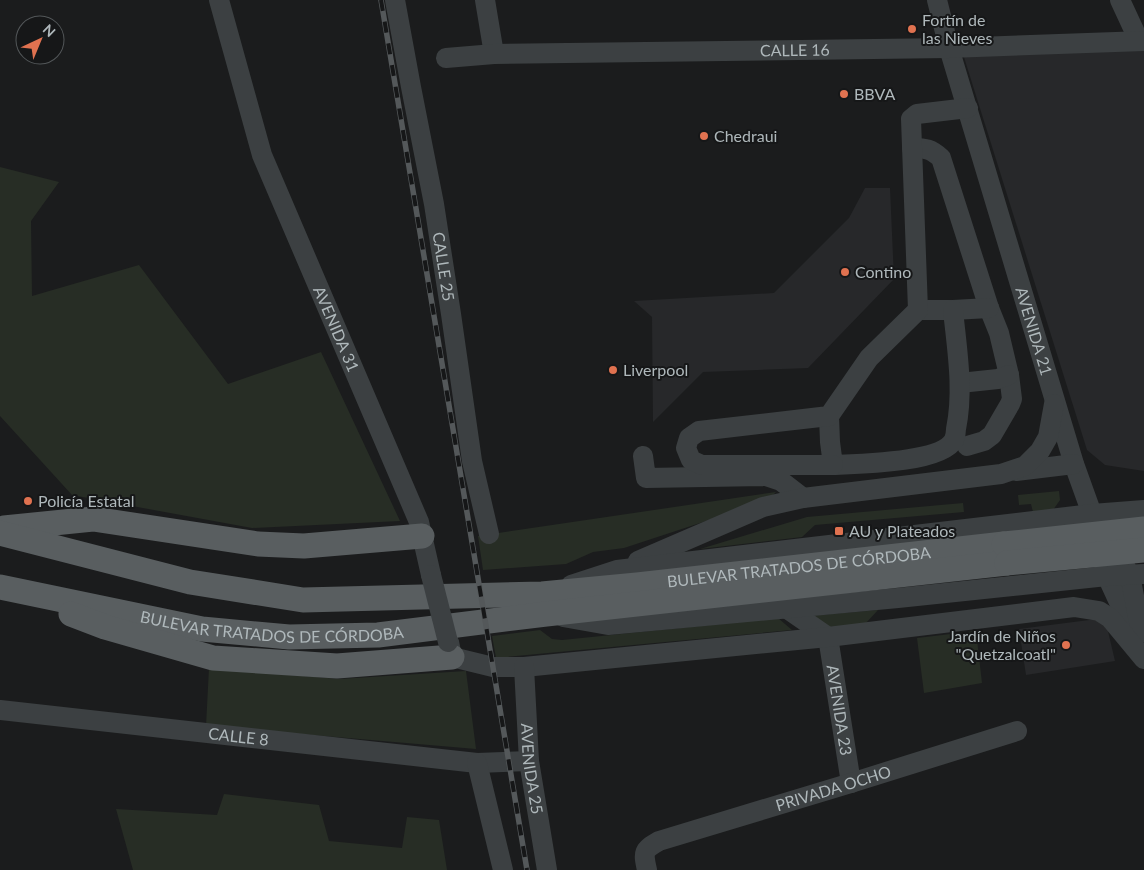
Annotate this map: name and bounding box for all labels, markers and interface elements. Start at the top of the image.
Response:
place label: Fortín de las Nieves [922,10,992,47]
north arrow [15,15,65,65]
text: N [40,20,59,40]
marker: Fortín de las Nieves [906,23,918,35]
street label: CALLE 16 [760,40,830,59]
place label: BBVA [854,84,895,103]
marker: BBVA [838,88,850,100]
place label: Chedraui [714,126,777,145]
marker: Chedraui [698,130,710,142]
street label: CALLE 25 [429,230,459,302]
place label: Contino [855,262,911,281]
marker: Contino [839,266,851,278]
street label: AVENIDA 31 [310,283,364,375]
street label: AVENIDA 21 [1012,284,1057,377]
place label: Liverpool [623,360,688,379]
marker: Liverpool [607,364,619,376]
place label: Policía Estatal [38,491,135,510]
marker: Policía Estatal [22,495,34,507]
place label: AU y Plateados [849,521,955,540]
marker: AU y Plateados [833,525,845,537]
street label: BULEVAR TRATADOS DE CÓRDOBA [666,542,932,591]
street label: BULEVAR TRATADOS DE CÓRDOBA [139,606,405,646]
place label: Jardín de Niños "Quetzalcoatl" [948,626,1056,663]
marker: Jardín de Niños "Quetzalcoatl" [1060,639,1072,651]
street label: AVENIDA 23 [823,663,857,757]
street label: CALLE 8 [207,723,270,749]
street label: AVENIDA 25 [518,723,548,815]
street label: PRIVADA OCHO [773,761,893,814]

